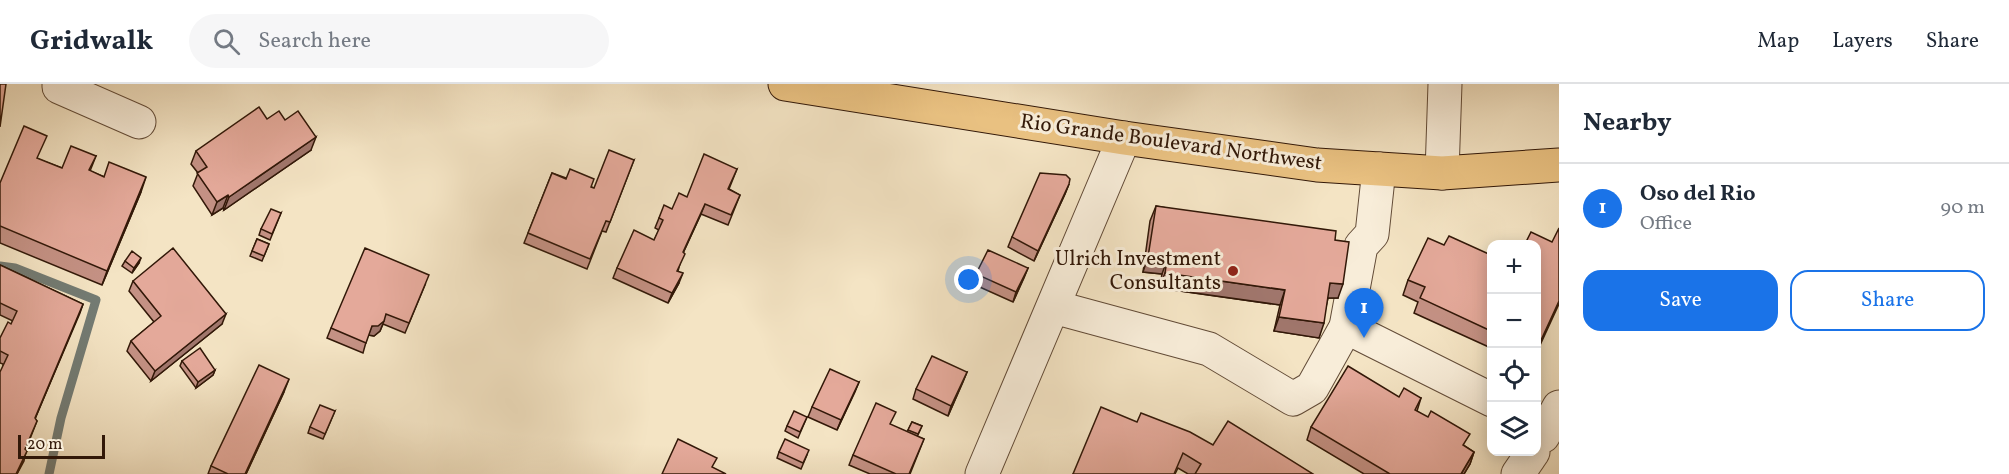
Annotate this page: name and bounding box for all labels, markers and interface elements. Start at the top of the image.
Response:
search box [189,14,609,68]
text: Gridwalk [30,22,153,61]
icon: search [210,25,243,58]
text: Search here [258,26,371,57]
text: Map [1757,27,1799,56]
text: Layers [1832,27,1893,56]
text: Share [1926,27,1979,56]
text: Nearby [1583,105,1672,141]
street label: Rio Grande Boulevard Northwest [1018,107,1324,179]
text: Oso del Rio [1640,179,1756,210]
text: 1 [1598,194,1607,222]
text: 90 m [1941,194,1985,222]
text: Office [1640,210,1692,238]
map controls [1487,240,1541,456]
button: + [1487,240,1541,294]
place label: Ulrich Investment Consultants [1055,245,1221,298]
marker: Ulrich Investment Consultants [1226,264,1240,278]
your location [954,265,983,294]
button: Save [1583,270,1778,331]
button: Share [1790,270,1985,331]
pin: 1 [1344,288,1384,338]
button: − [1487,294,1541,348]
button: locate [1487,348,1541,402]
button: layers [1487,402,1541,456]
scale bar [18,432,105,460]
text: 20 m [27,434,62,456]

